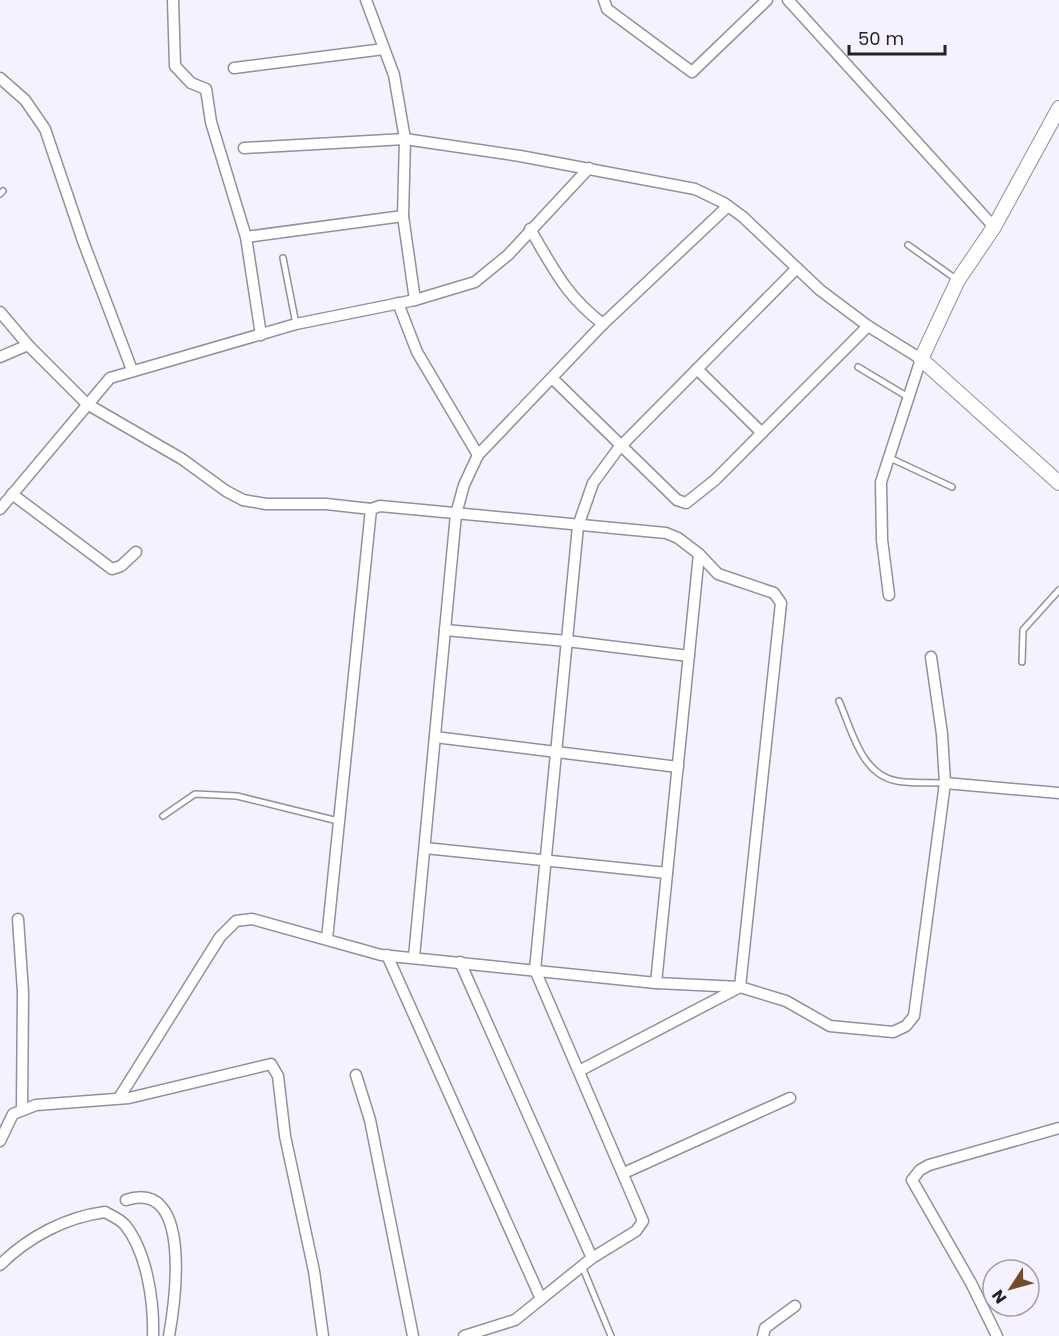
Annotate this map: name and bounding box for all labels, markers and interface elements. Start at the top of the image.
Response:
scale bar [849,18,945,56]
text: 50 m [858,26,904,51]
north arrow [981,1258,1041,1318]
text: N [986,1285,1012,1308]

